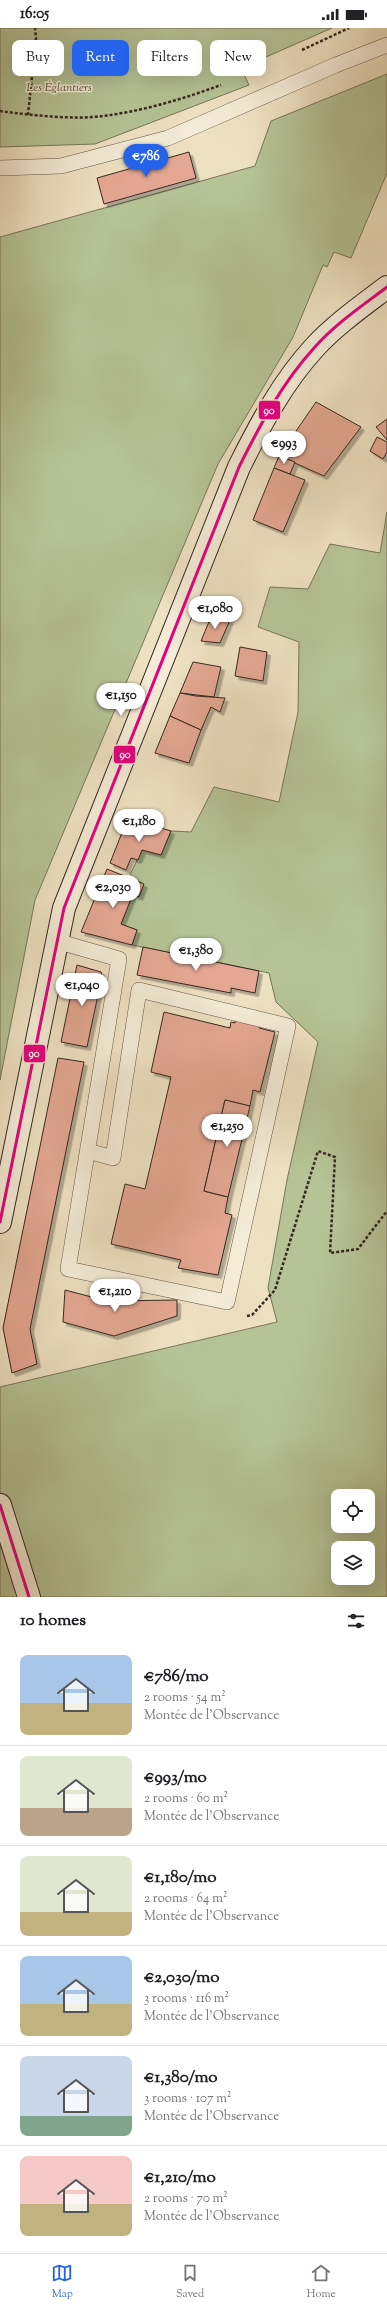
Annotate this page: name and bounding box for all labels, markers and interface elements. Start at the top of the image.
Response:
text: 16:05 [20,4,49,25]
chip: Buy [12,40,64,76]
chip: Rent [72,40,129,76]
chip: Filters [137,40,202,76]
chip: New [210,40,266,76]
park label: Les Églantiers [26,79,92,97]
pin: €786 [122,144,170,178]
text: €786 [132,148,160,166]
line badge: 90 [258,400,281,420]
text: 90 [263,403,275,419]
pin: €993 [260,431,308,465]
text: €993 [271,435,297,453]
pin: €1,080 [182,596,248,630]
text: €1,080 [197,600,233,618]
pin: €1,150 [88,683,154,717]
text: €1,150 [105,687,137,705]
line badge: 90 [113,745,136,764]
text: 90 [119,747,131,763]
pin: €1,180 [106,809,172,843]
text: €1,180 [122,813,156,831]
pin: €2,030 [80,875,146,909]
text: €2,030 [95,879,131,897]
pin: €1,380 [163,938,229,972]
text: €1,380 [179,942,213,960]
pin: €1,040 [49,973,115,1007]
text: €1,040 [65,977,99,995]
line badge: 90 [23,1044,46,1063]
text: 90 [28,1046,40,1062]
pin: €1,250 [194,1114,260,1148]
text: €1,250 [210,1118,244,1136]
pin: €1,210 [82,1279,148,1313]
text: €1,210 [99,1283,131,1301]
map controls [331,1489,375,1585]
button: locate [331,1489,375,1533]
button: layers [331,1541,375,1585]
text: 10 homes [20,1609,86,1633]
icon: filters [345,1610,367,1632]
text: €786/mo [144,1665,209,1689]
icon: home [52,1671,100,1719]
text: 2 rooms · 54 m² [144,1689,226,1707]
text: Montée de l'Observance [144,1707,279,1725]
text: €993/mo [144,1766,207,1790]
icon: home [52,1772,100,1820]
text: 2 rooms · 60 m² [144,1790,228,1808]
text: Montée de l'Observance [144,1808,279,1826]
text: €1,180/mo [144,1866,217,1890]
icon: home [52,1872,100,1920]
text: 2 rooms · 64 m² [144,1890,227,1908]
text: Montée de l'Observance [144,1908,279,1926]
text: €2,030/mo [144,1966,219,1990]
icon: home [52,1972,100,2020]
text: 3 rooms · 116 m² [144,1990,229,2008]
text: Montée de l'Observance [144,2008,279,2026]
text: €1,380/mo [144,2066,218,2090]
icon: home [52,2072,100,2120]
text: 3 rooms · 107 m² [144,2090,231,2108]
text: Montée de l'Observance [144,2108,279,2126]
text: €1,210/mo [144,2166,216,2190]
icon: home [52,2172,100,2220]
text: 2 rooms · 70 m² [144,2190,228,2208]
text: Montée de l'Observance [144,2208,279,2226]
tab: Map [51,2262,73,2302]
tab: Saved [176,2262,204,2302]
tab: Home [307,2262,336,2302]

